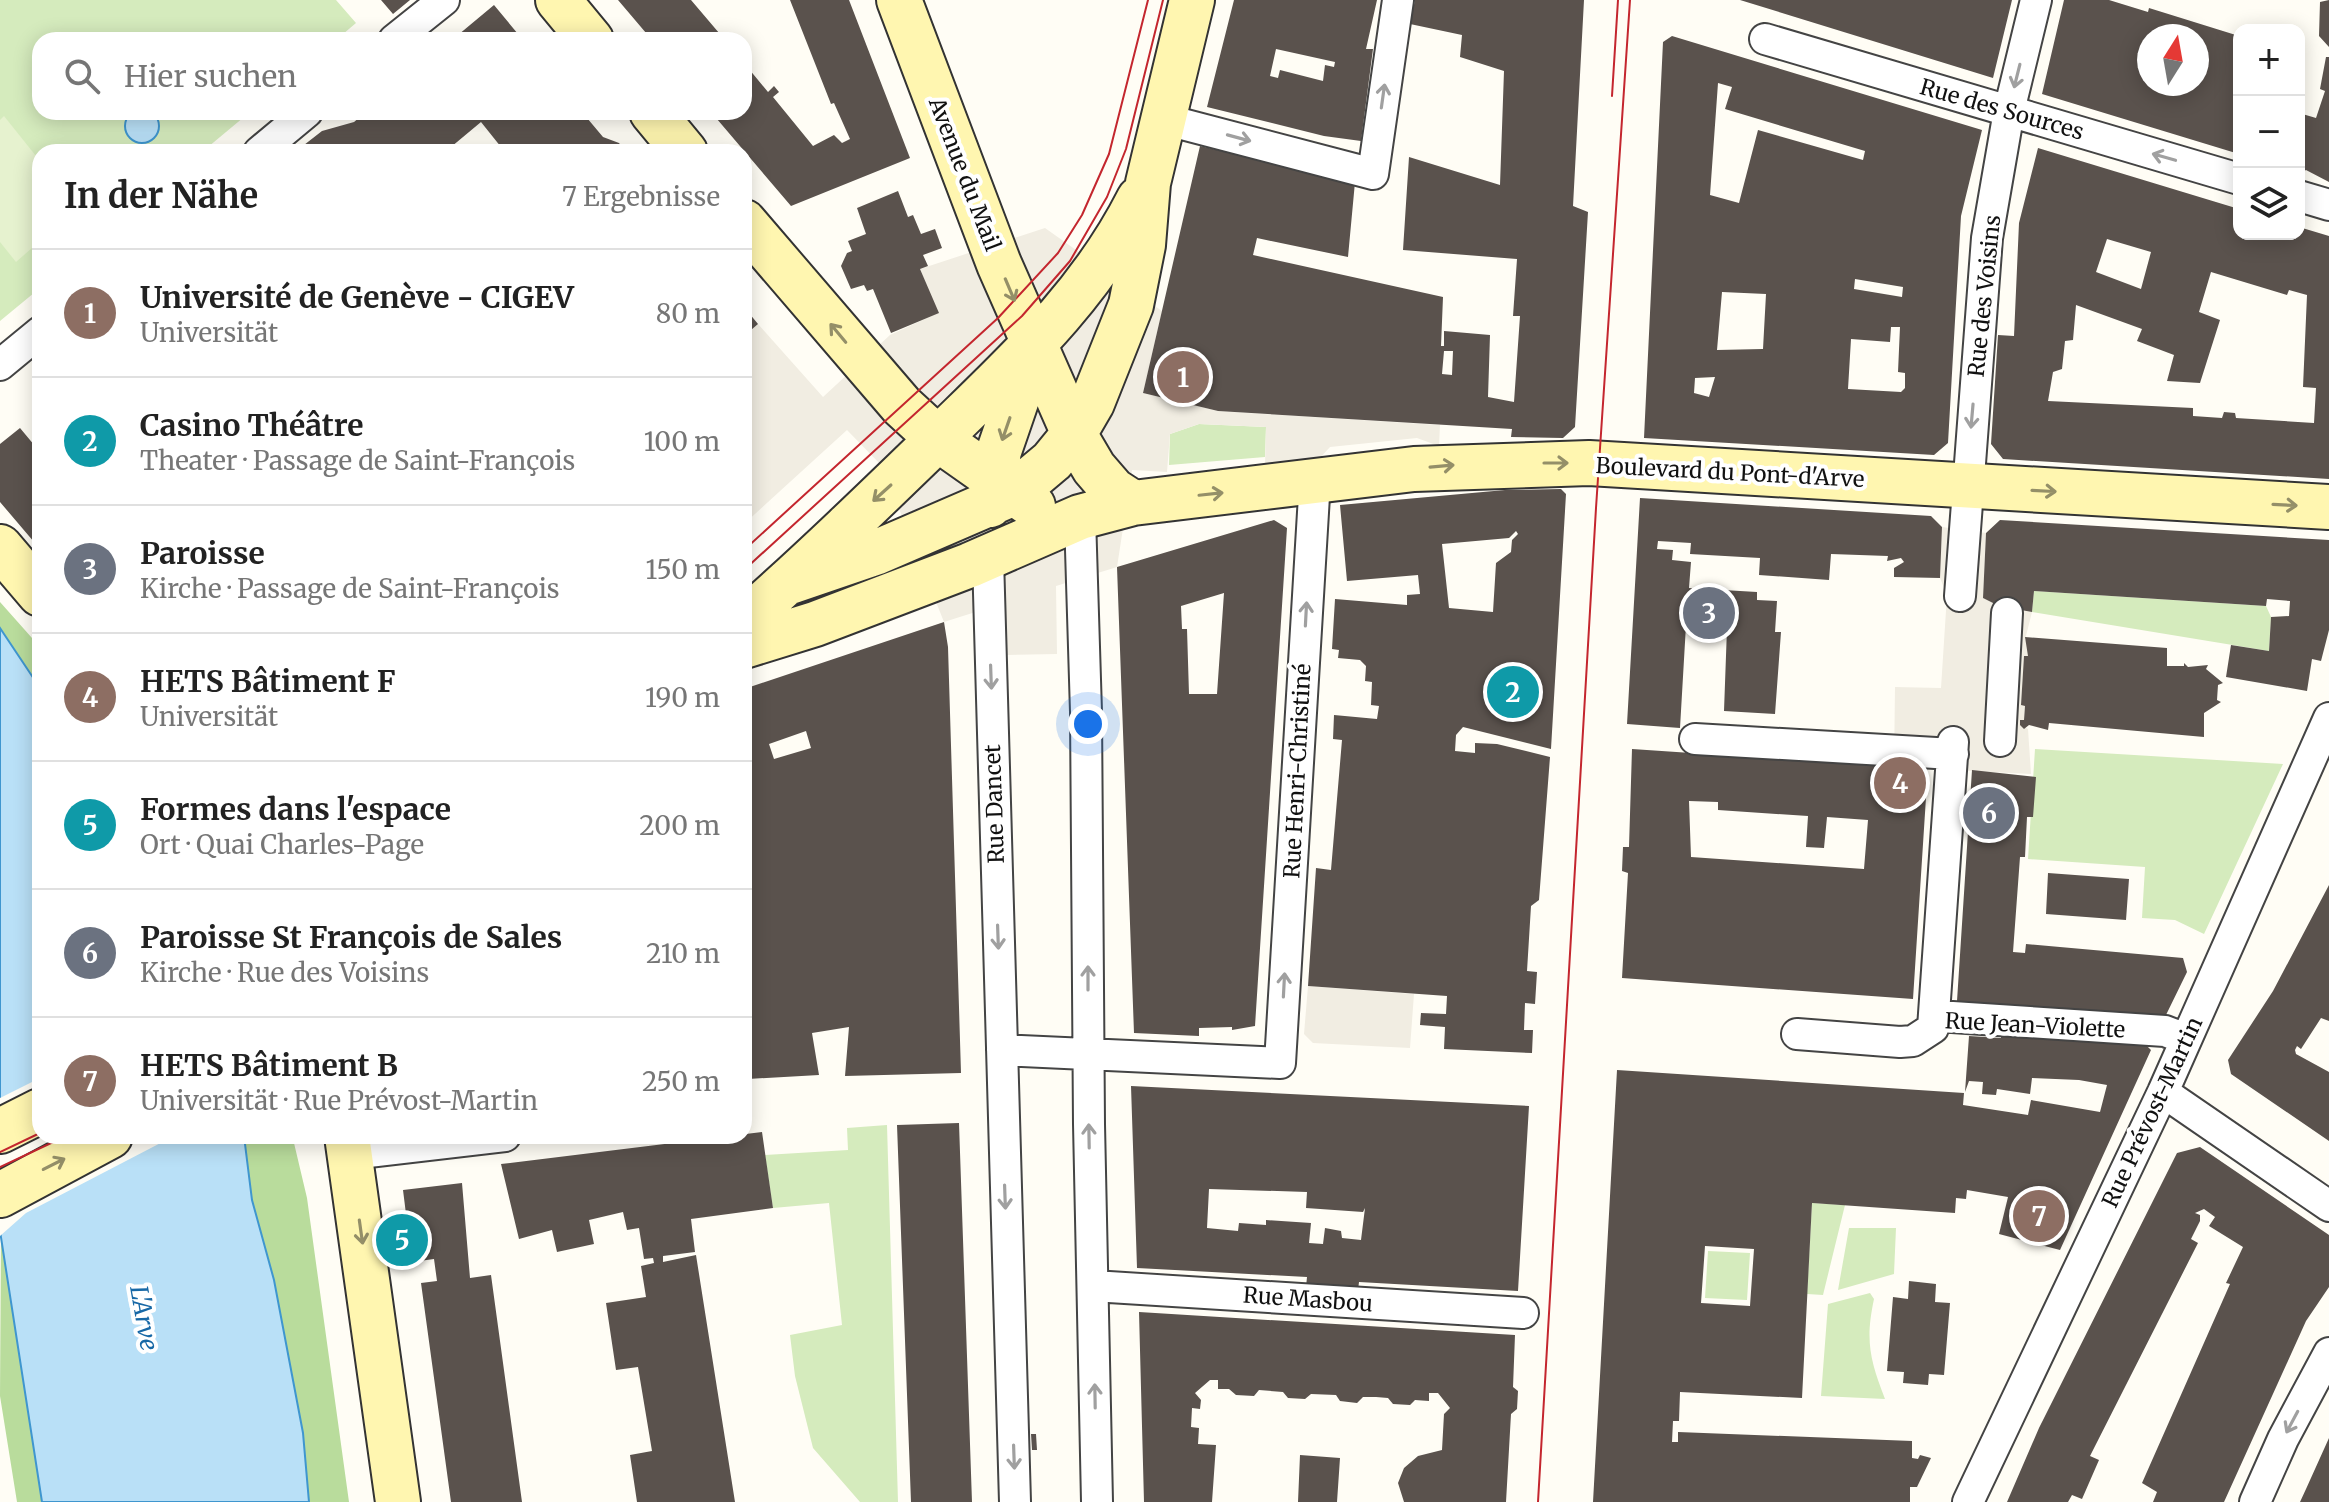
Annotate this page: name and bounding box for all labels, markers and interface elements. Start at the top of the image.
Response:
north arrow [2137,24,2209,96]
map controls [2233,24,2305,240]
button: + [2233,24,2305,96]
search box [32,32,752,120]
icon: search [60,54,104,98]
text: Hier suchen [124,57,297,95]
one-way arrow [2009,62,2024,88]
street label: Rue des Sources [1917,72,2087,146]
one-way arrow [1376,84,1391,109]
street label: Avenue du Mail [922,92,1007,255]
button: − [2233,96,2305,168]
one-way arrow [1225,132,1251,147]
one-way arrow [2152,149,2178,164]
button: layers [2233,168,2305,240]
text: In der Nähe [64,175,258,217]
text: 7 Ergebnisse [562,180,720,213]
street label: Rue des Voisins [1962,214,2006,378]
one-way arrow [1004,277,1019,301]
text: Université de Genève - CIGEV [140,278,574,316]
text: 1 [84,297,96,330]
text: 80 m [656,297,720,330]
text: Universität [140,316,278,349]
one-way arrow [829,324,847,344]
pin: 1 [1157,347,1209,407]
one-way arrow [1964,402,1979,429]
text: Casino Théâtre [140,406,363,444]
one-way arrow [998,417,1013,442]
text: 2 [82,425,98,458]
text: 100 m [644,425,720,458]
text: Theater · Passage de Saint-François [140,444,575,477]
street label: Boulevard du Pont-d'Arve [1595,451,1865,493]
one-way arrow [1542,455,1569,471]
one-way arrow [1428,458,1455,473]
one-way arrow [872,483,893,502]
one-way arrow [2030,483,2057,498]
one-way arrow [1197,487,1224,502]
one-way arrow [2271,498,2298,513]
text: Paroisse [140,534,265,572]
text: 3 [83,553,97,586]
text: 150 m [646,553,720,586]
text: Kirche · Passage de Saint-François [140,572,560,605]
pin: 3 [1683,583,1735,643]
one-way arrow [1299,601,1314,628]
text: HETS Bâtiment F [140,662,396,700]
pin: 2 [1487,662,1539,722]
one-way arrow [983,663,998,690]
street label: Rue Henri-Christiné [1277,663,1317,879]
text: 4 [82,681,98,714]
text: 190 m [645,681,720,714]
text: Universität [140,700,278,733]
your location [1068,704,1108,744]
street label: Rue Dancet [978,743,1010,864]
pin: 4 [1874,753,1926,813]
pin: 6 [1963,783,2015,843]
text: Formes dans l'espace [140,790,451,828]
text: 5 [82,809,98,842]
text: 200 m [639,809,720,842]
text: Ort · Quai Charles-Page [140,828,424,861]
text: Paroisse St François de Sales [140,918,562,956]
one-way arrow [991,923,1006,950]
text: 6 [82,937,98,970]
text: 210 m [646,937,720,970]
text: Kirche · Rue des Voisins [140,956,429,989]
one-way arrow [1080,965,1096,992]
one-way arrow [1277,972,1292,999]
street label: Rue Jean-Violette [1944,1006,2126,1044]
street label: Rue Prévost-Martin [2096,1012,2209,1212]
text: HETS Bâtiment B [140,1046,398,1084]
text: 7 [82,1065,98,1098]
text: 250 m [642,1065,720,1098]
text: Universität · Rue Prévost-Martin [140,1084,538,1117]
one-way arrow [1081,1123,1097,1150]
one-way arrow [42,1156,66,1172]
one-way arrow [998,1183,1013,1210]
pin: 7 [2013,1186,2065,1246]
pin: 5 [376,1210,428,1270]
one-way arrow [354,1218,369,1245]
street label: Rue Masbou [1242,1280,1374,1318]
water label: L'Arve [123,1283,165,1353]
one-way arrow [1087,1383,1103,1410]
one-way arrow [2284,1410,2300,1433]
one-way arrow [1006,1443,1021,1470]

